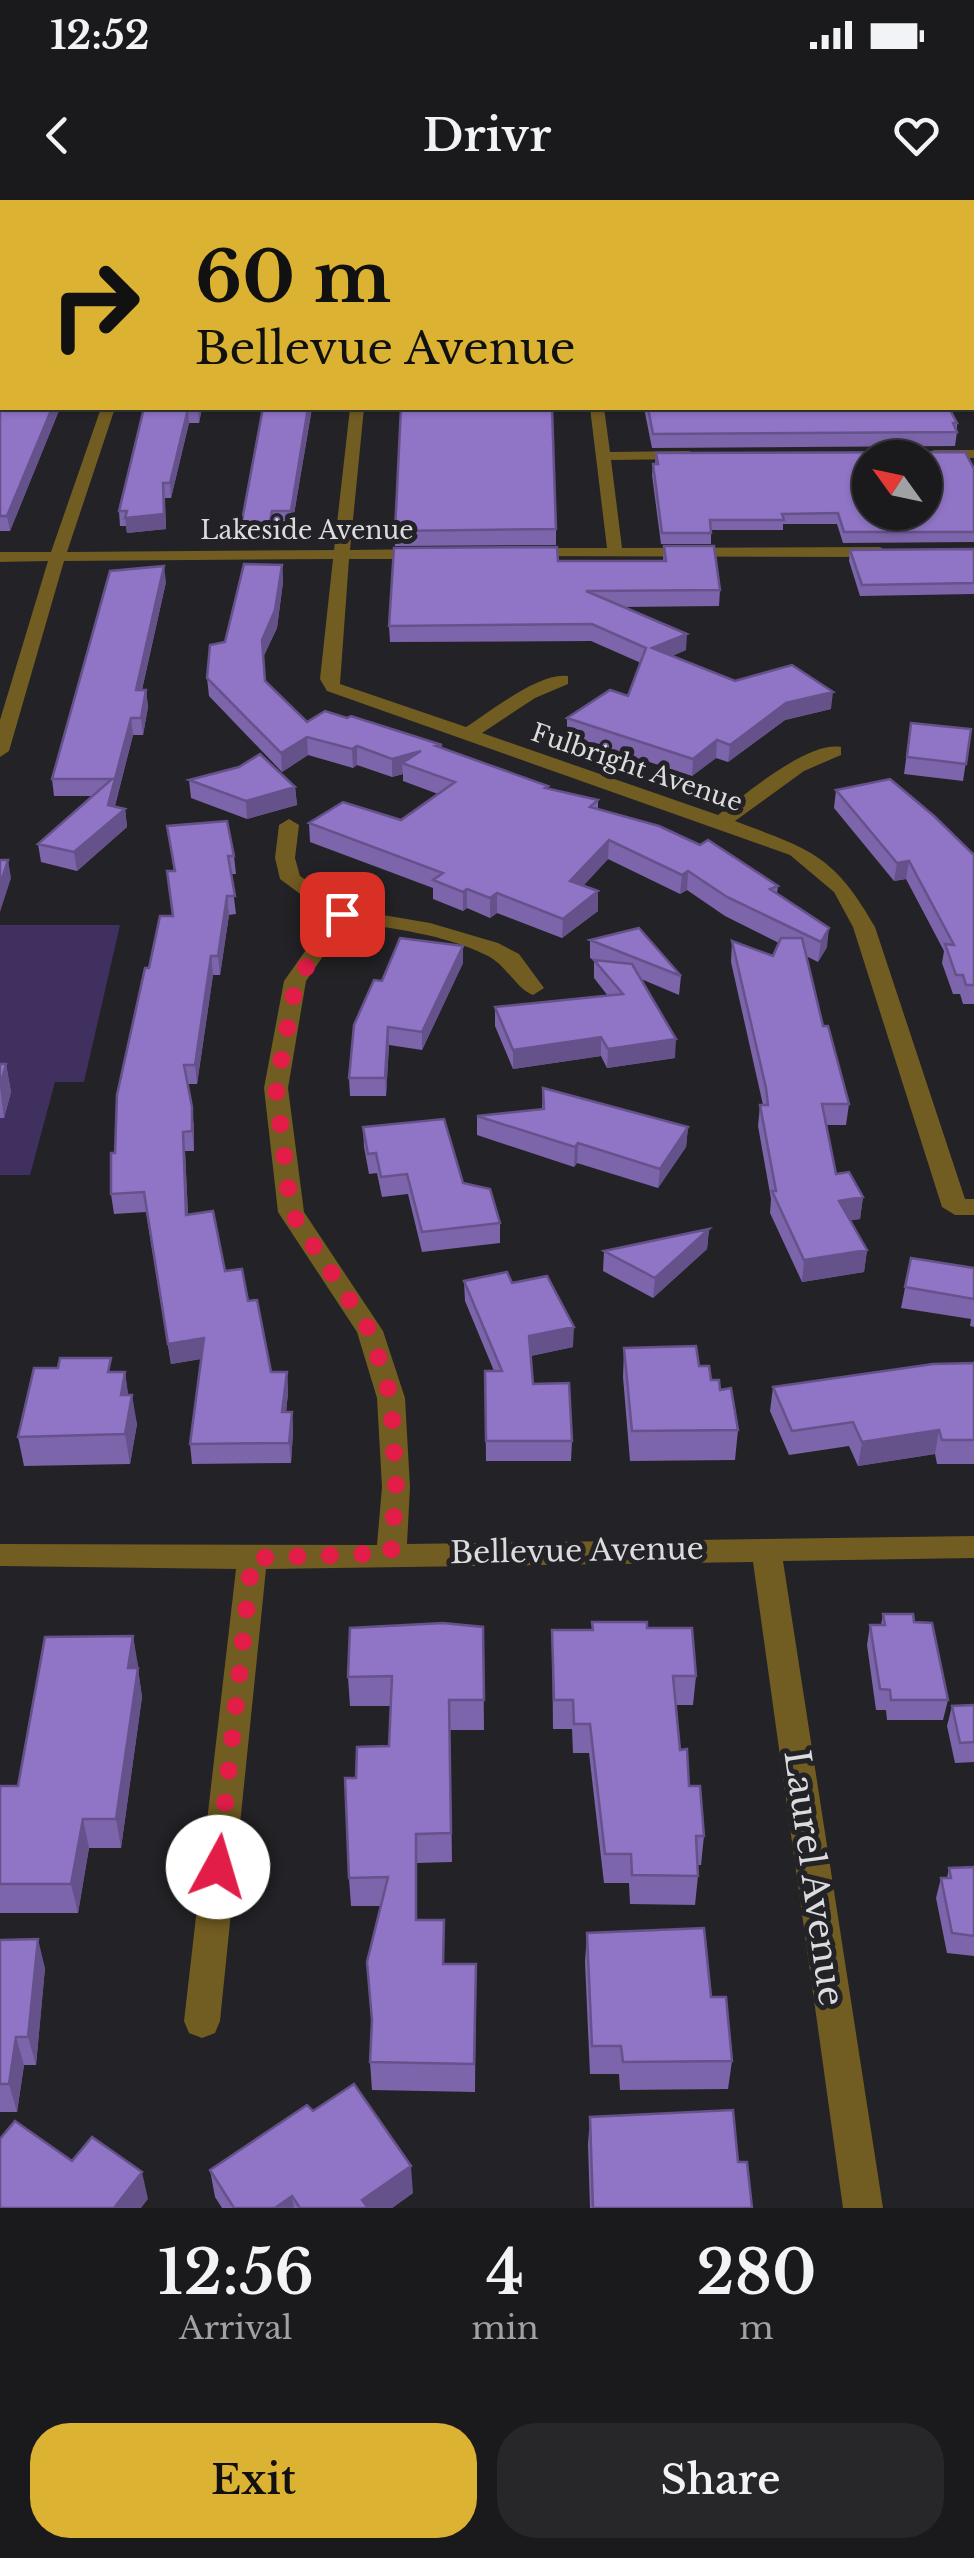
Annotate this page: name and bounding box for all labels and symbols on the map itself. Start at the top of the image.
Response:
north arrow [852,440,942,530]
street label: Lakeside Avenue [200,515,414,546]
street label: Fulbright Avenue [527,717,747,818]
pin [300,872,385,957]
street label: Bellevue Avenue [450,1530,704,1571]
street label: Laurel Avenue [775,1747,854,2009]
position arrow [166,1815,270,1919]

